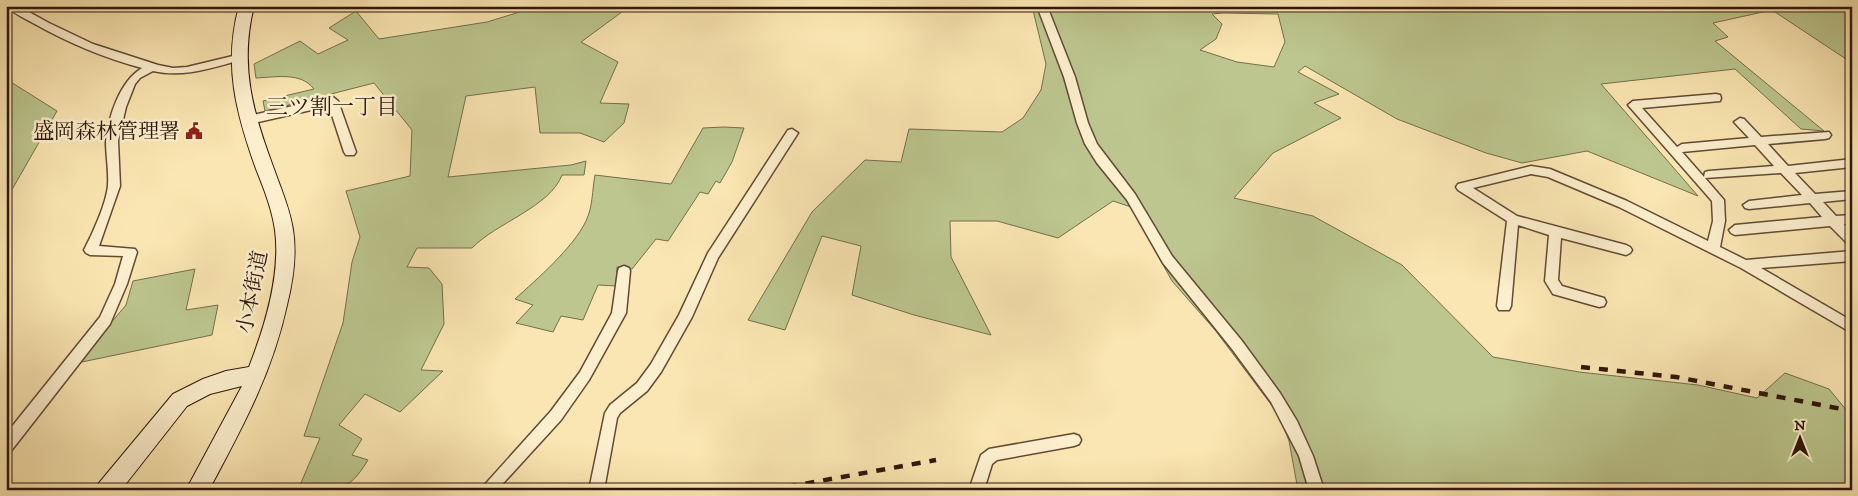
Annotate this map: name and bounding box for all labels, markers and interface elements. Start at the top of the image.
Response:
district label: 三ツ割一丁目 [266,94,398,121]
place label: 盛岡森林管理署 [33,119,180,145]
public building icon: 盛岡森林管理署 [184,121,204,141]
street label: 小本街道 [232,248,274,336]
north arrow [1776,414,1826,464]
text: N [1794,417,1806,435]

